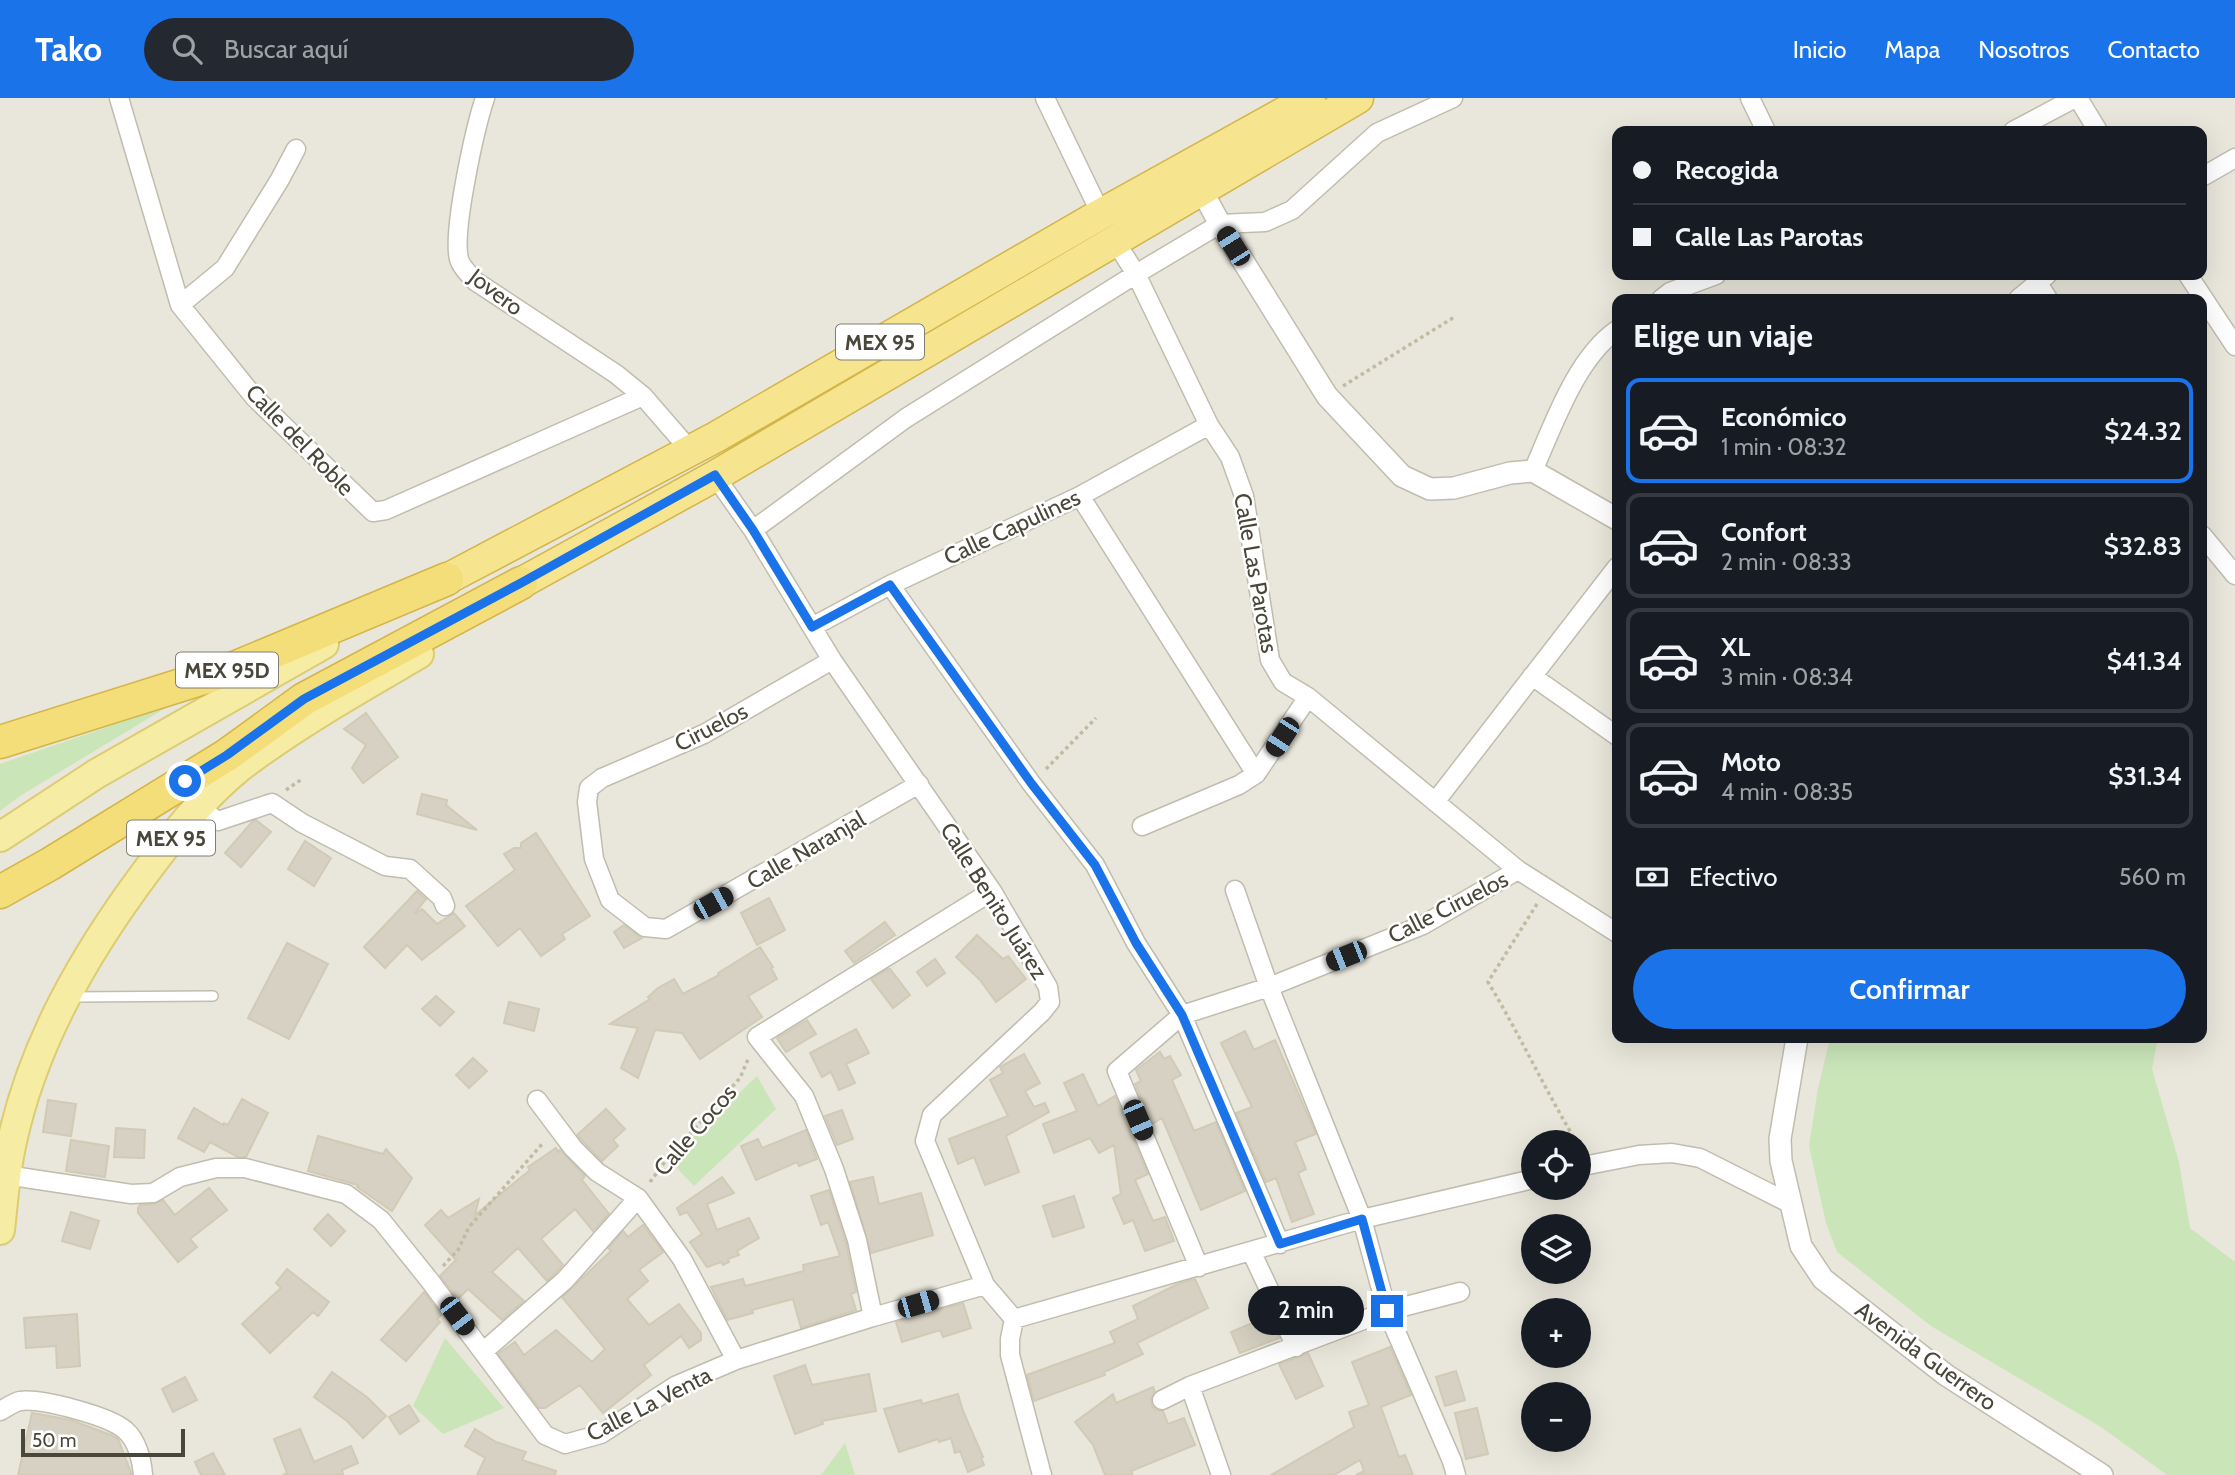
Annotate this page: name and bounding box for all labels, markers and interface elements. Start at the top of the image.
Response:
search box [144,18,634,81]
text: Tako [35,29,102,69]
icon: search [168,30,206,68]
text: Buscar aquí [224,33,348,65]
text: Inicio [1793,35,1846,64]
text: Mapa [1884,35,1940,64]
text: Nosotros [1978,35,2069,64]
text: Contacto [2107,35,2200,64]
text: Recogida [1675,154,1778,186]
text: Calle Las Parotas [1675,221,1863,253]
car [1213,223,1254,269]
street label: Jovero [463,262,529,321]
text: Elige un viaje [1633,316,1813,355]
road number: MEX 95 [836,324,924,360]
street label: Calle del Roble [240,378,360,502]
icon: car [1637,399,1700,462]
text: Económico [1721,401,1847,433]
text: $24.32 [2104,415,2182,447]
text: 1 min · 08:32 [1721,433,1847,461]
street label: Calle Capulines [939,483,1085,571]
street label: Calle Las Parotas [1228,491,1284,655]
icon: car [1637,514,1700,577]
text: Confort [1721,516,1807,548]
text: $32.83 [2104,530,2182,562]
text: 2 min · 08:33 [1721,548,1852,576]
icon: car [1637,629,1700,692]
text: XL [1721,631,1750,663]
text: $41.34 [2107,645,2182,677]
road number: MEX 95D [176,652,278,688]
text: 3 min · 08:34 [1721,663,1853,691]
street label: Ciruelos [670,697,752,757]
car [1262,714,1303,760]
icon: car [1637,744,1700,807]
text: Moto [1721,746,1781,778]
text: $31.34 [2108,760,2182,792]
route start [169,765,201,797]
text: 4 min · 08:35 [1721,778,1853,806]
street label: Calle Naranjal [742,805,871,895]
street label: Calle Benito Juárez [934,817,1054,985]
road number: MEX 95 [127,820,215,856]
icon: cash [1633,858,1671,896]
text: Efectivo [1689,861,1778,893]
text: 560 m [2119,863,2186,891]
street label: Calle Ciruelos [1383,865,1513,949]
car [690,884,737,922]
car [1323,938,1370,974]
button: Confirmar [1633,949,2186,1029]
street label: Calle Cocos [648,1079,742,1181]
car [1121,1097,1156,1143]
map controls [1521,1130,1591,1452]
button: locate [1521,1130,1591,1200]
button: layers [1521,1214,1591,1284]
callout: 2 min [1247,1286,1362,1336]
car [895,1288,942,1320]
car [436,1293,479,1339]
route end [1371,1295,1403,1327]
street label: Avenida Guerrero [1850,1295,2002,1417]
text: 2 min [1278,1296,1334,1324]
button: + [1521,1298,1591,1368]
street label: Calle La Venta [582,1361,716,1447]
button: − [1521,1382,1591,1452]
scale bar [21,1426,186,1458]
text: 50 m [32,1429,76,1452]

